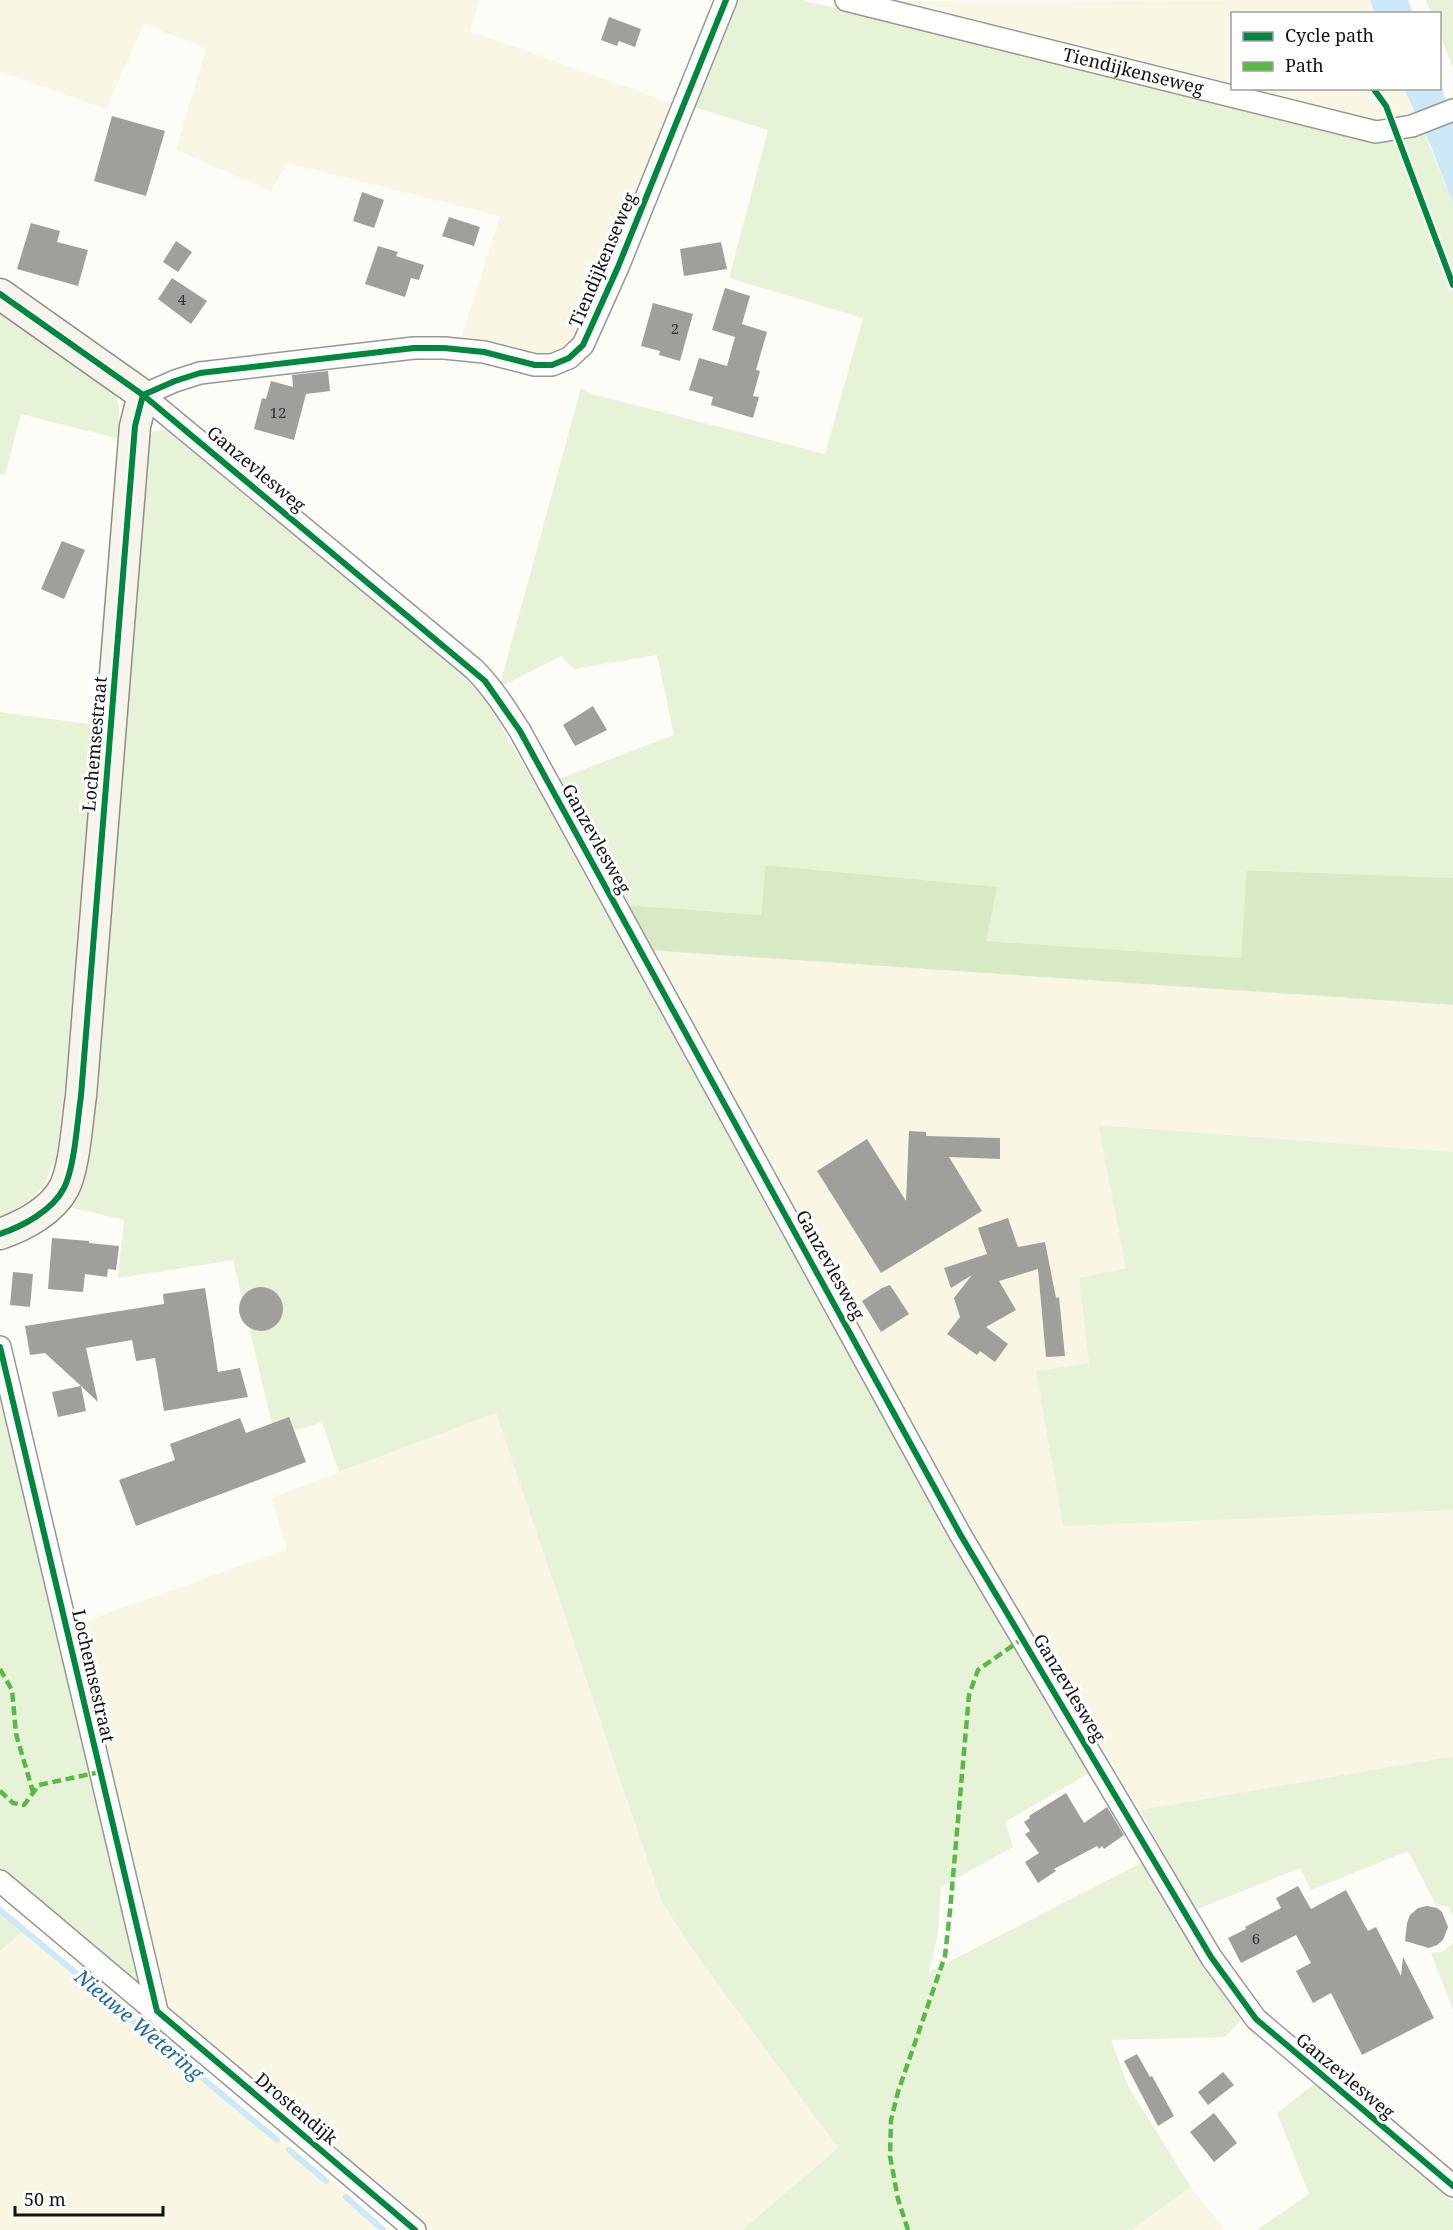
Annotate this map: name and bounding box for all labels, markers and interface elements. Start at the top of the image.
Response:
legend [1231,12,1441,90]
text: Cycle path [1285,23,1374,47]
street label: Tiendijkenseweg [1061,41,1207,100]
text: Path [1285,53,1324,77]
street label: Tiendijkenseweg [563,188,641,331]
house number: 4 [178,289,187,309]
house number: 2 [671,318,679,338]
house number: 12 [270,402,286,422]
street label: Ganzevlesweg [202,420,311,517]
street label: Lochemsestraat [76,675,112,812]
street label: Ganzevlesweg [557,779,637,898]
street label: Ganzevlesweg [791,1205,871,1324]
street label: Lochemsestraat [67,1607,121,1744]
street label: Ganzevlesweg [1028,1629,1112,1746]
house number: 6 [1252,1928,1260,1948]
water label: Nieuwe Wetering [69,1962,210,2087]
street label: Ganzevlesweg [1291,2027,1400,2124]
street label: Drostendijk [250,2067,343,2150]
scale bar [15,2179,164,2217]
text: 50 m [24,2187,66,2211]

